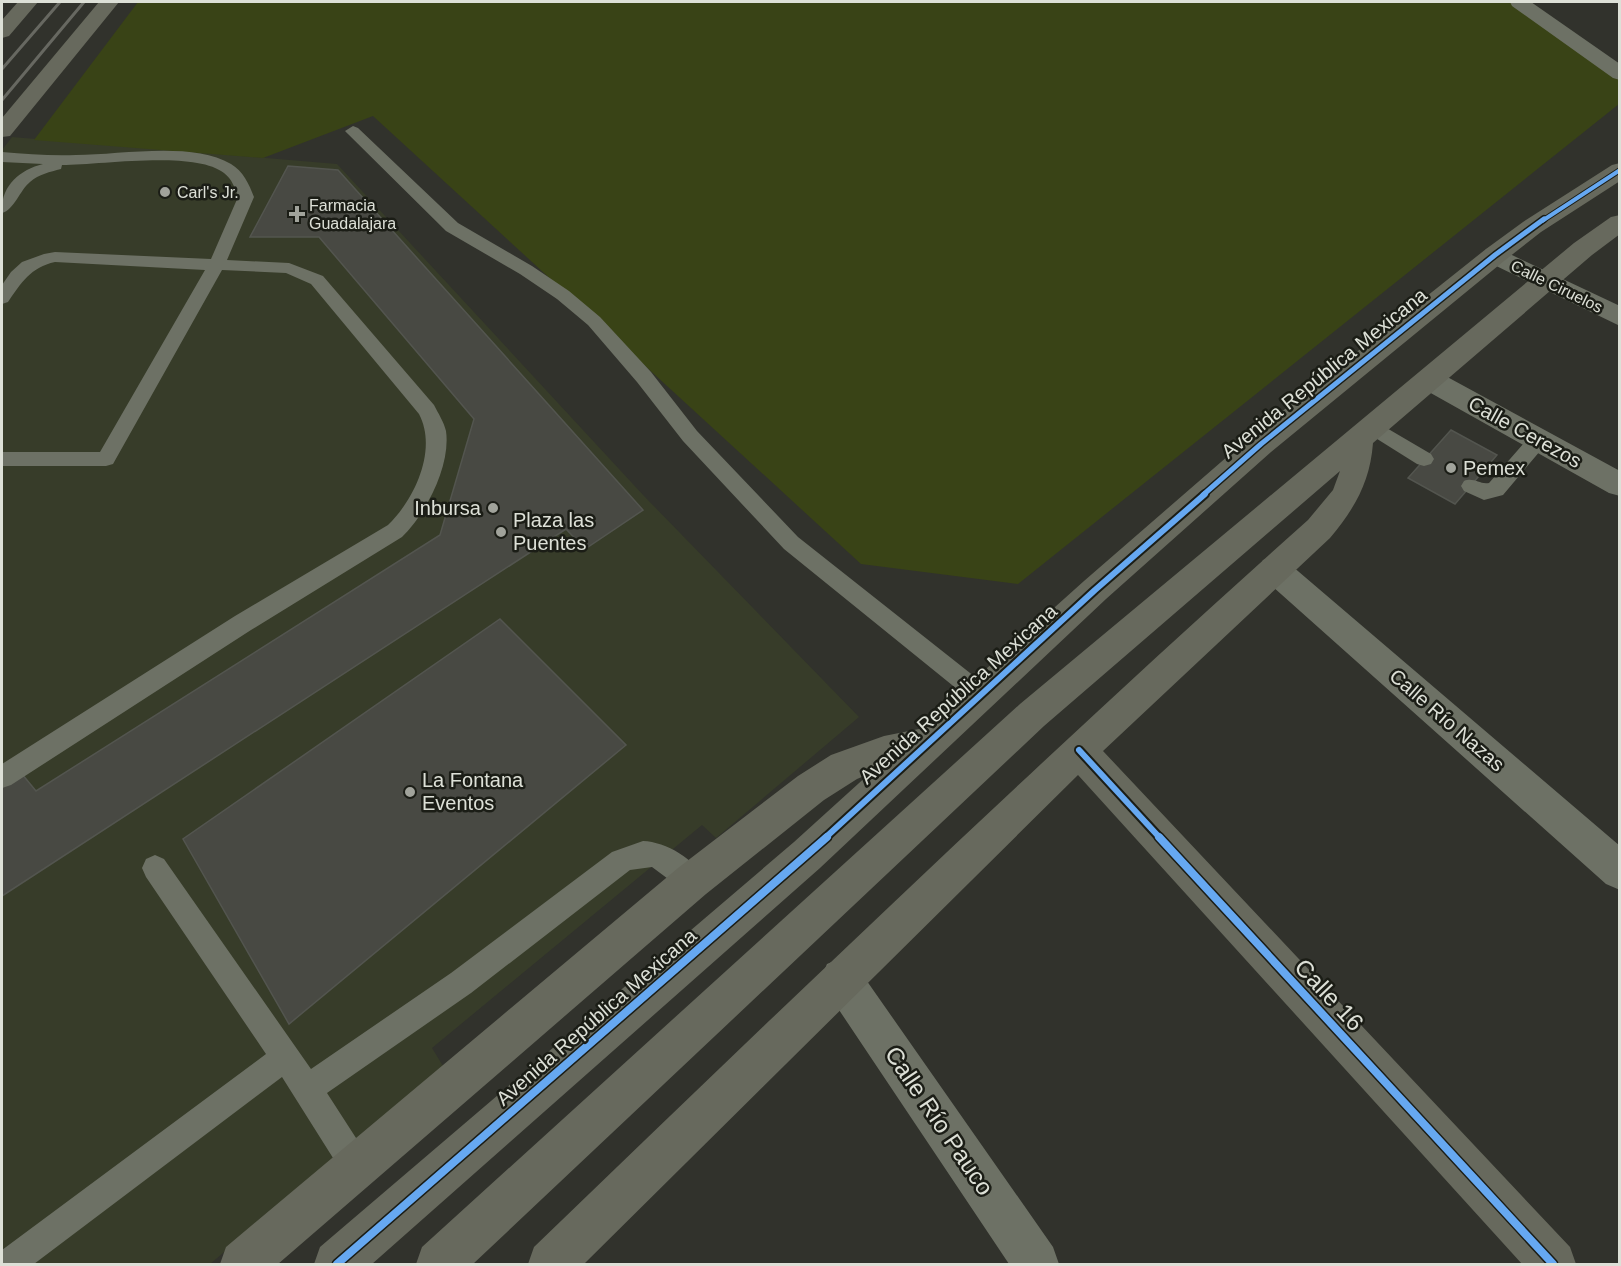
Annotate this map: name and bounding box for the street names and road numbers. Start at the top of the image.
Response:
street label: Calle Ciruelos [1508,257,1605,316]
street label: Avenida República Mexicana [1217,283,1432,463]
street label: Calle Cerezos [1465,392,1585,472]
street label: Avenida República Mexicana [855,599,1062,788]
street label: Calle Río Nazas [1385,664,1509,776]
street label: Avenida República Mexicana [492,924,701,1110]
street label: Calle 16 [1289,953,1369,1036]
street label: Calle Río Pauco [880,1041,999,1200]

